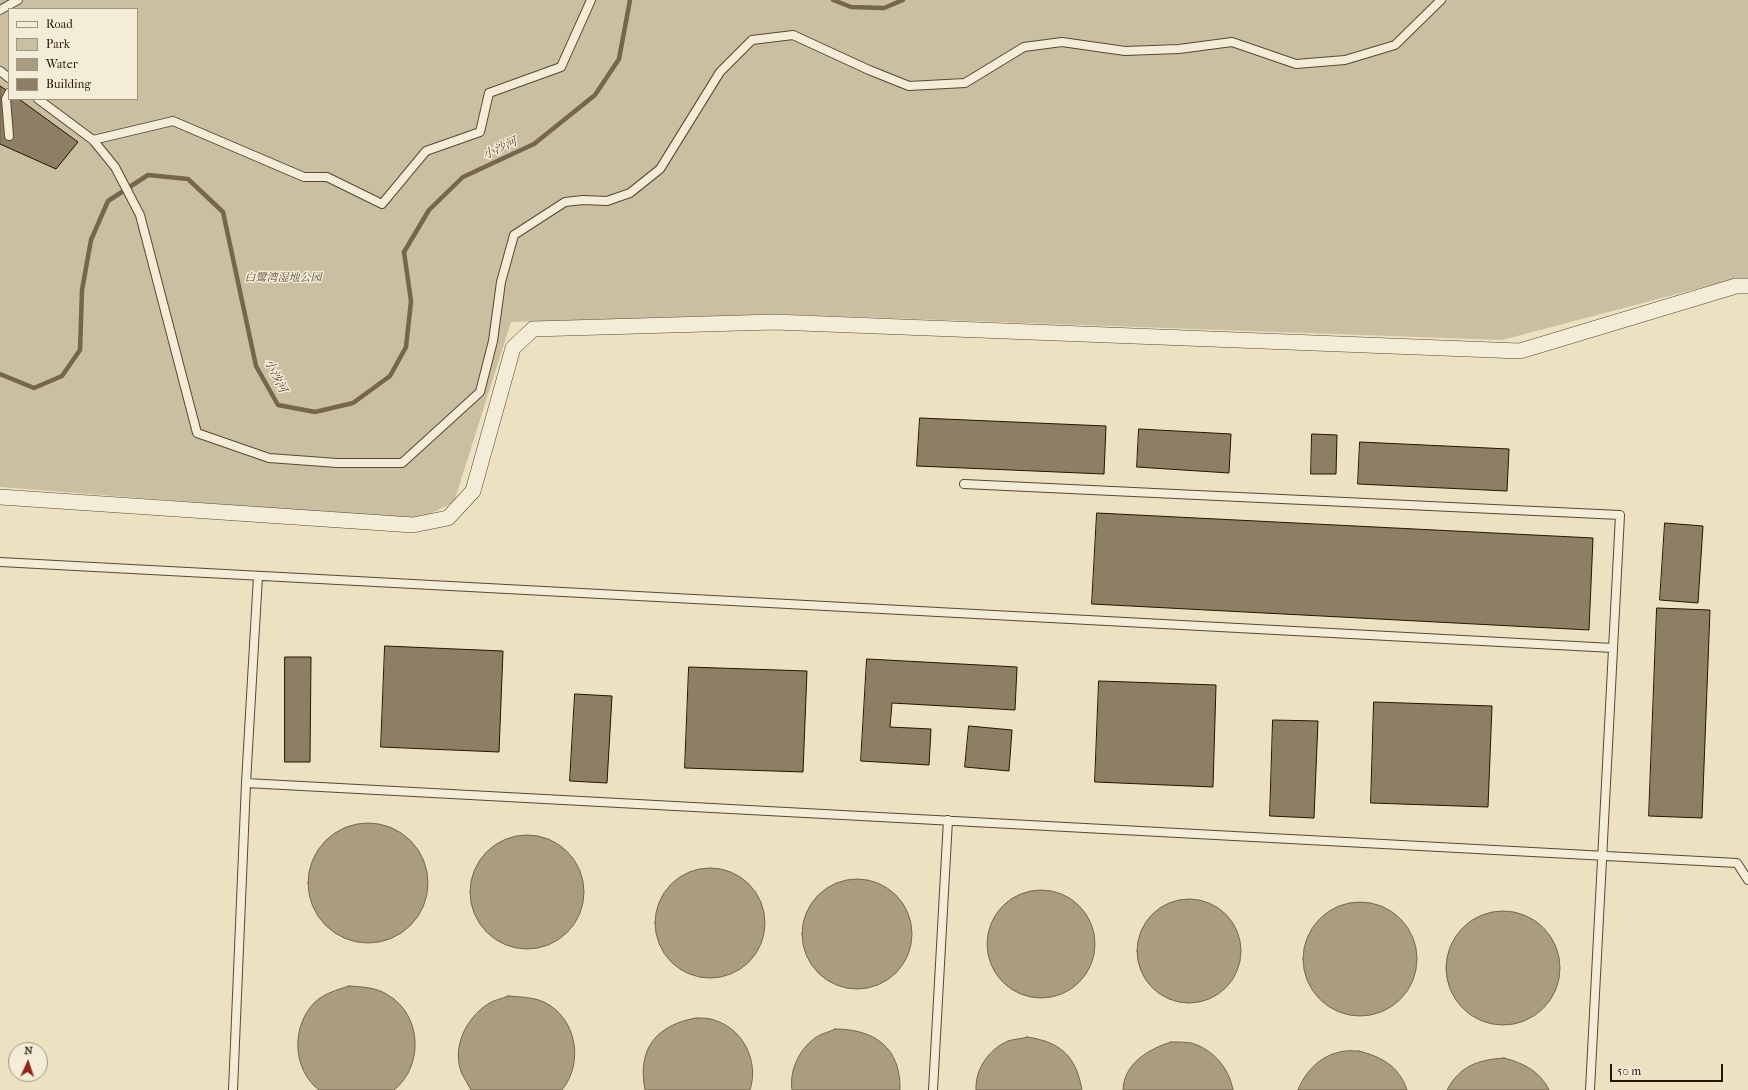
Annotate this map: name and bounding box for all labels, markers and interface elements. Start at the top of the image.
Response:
legend [8,8,138,100]
text: Road [46,17,73,31]
text: Park [46,37,70,51]
text: Water [46,57,78,71]
text: Building [46,77,91,91]
water label: 小沙河 [481,135,519,163]
park label: 白鹭湾湿地公园 [245,271,321,285]
water label: 小沙河 [260,357,290,395]
north arrow [8,1042,48,1082]
text: N [24,1044,33,1057]
scale bar [1612,1056,1725,1082]
text: 50 m [1617,1064,1641,1078]

